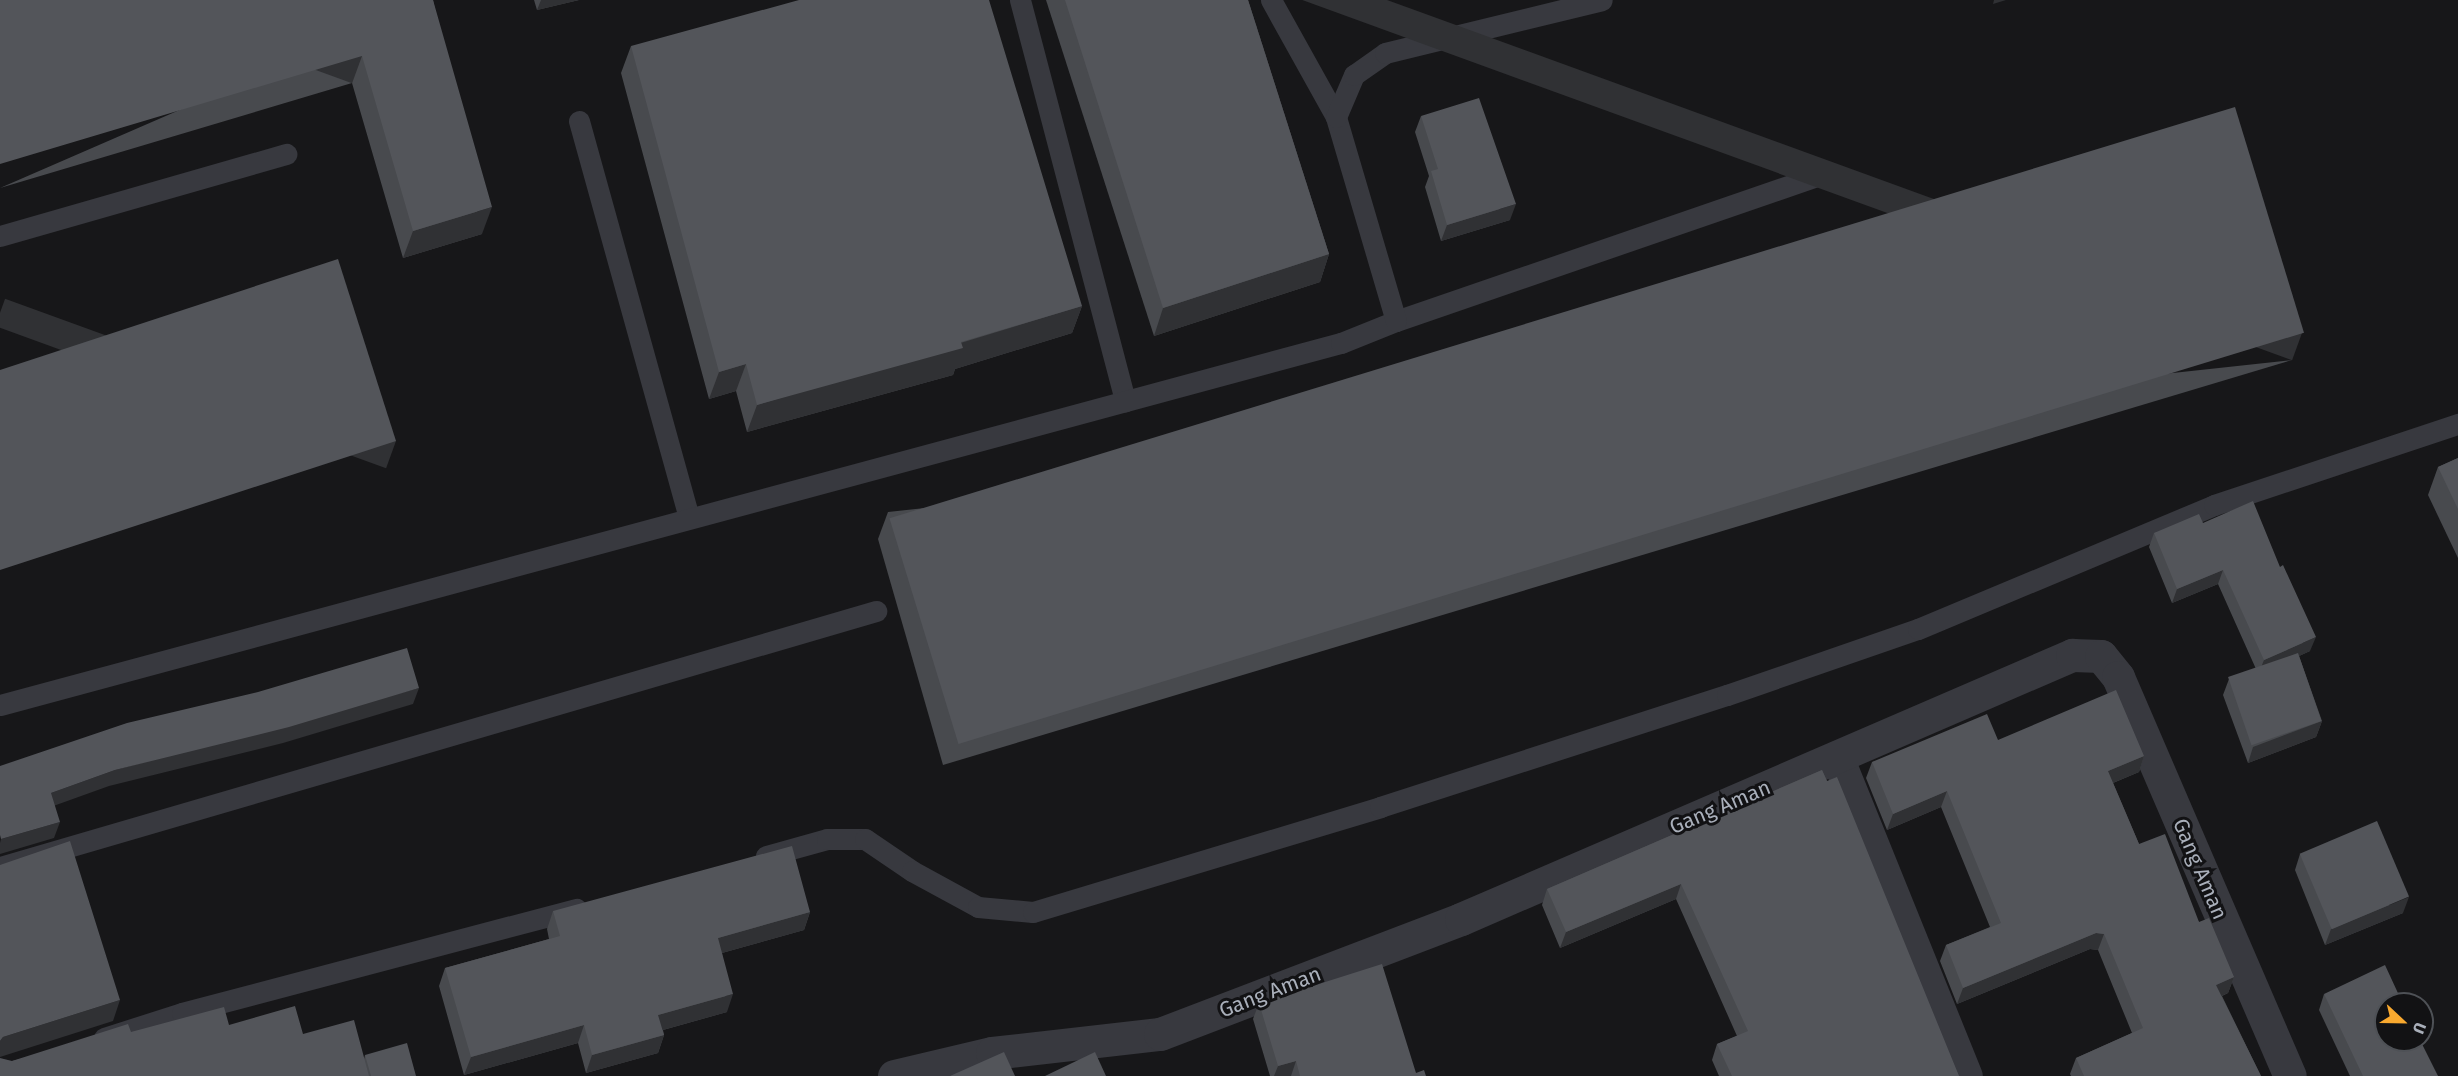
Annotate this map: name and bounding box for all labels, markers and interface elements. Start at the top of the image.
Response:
street label: Gang Aman [1666,774,1774,840]
street label: Gang Aman [2167,815,2233,923]
street label: Gang Aman [1215,961,1325,1023]
north arrow [2374,992,2434,1052]
text: U [2409,1020,2430,1037]

